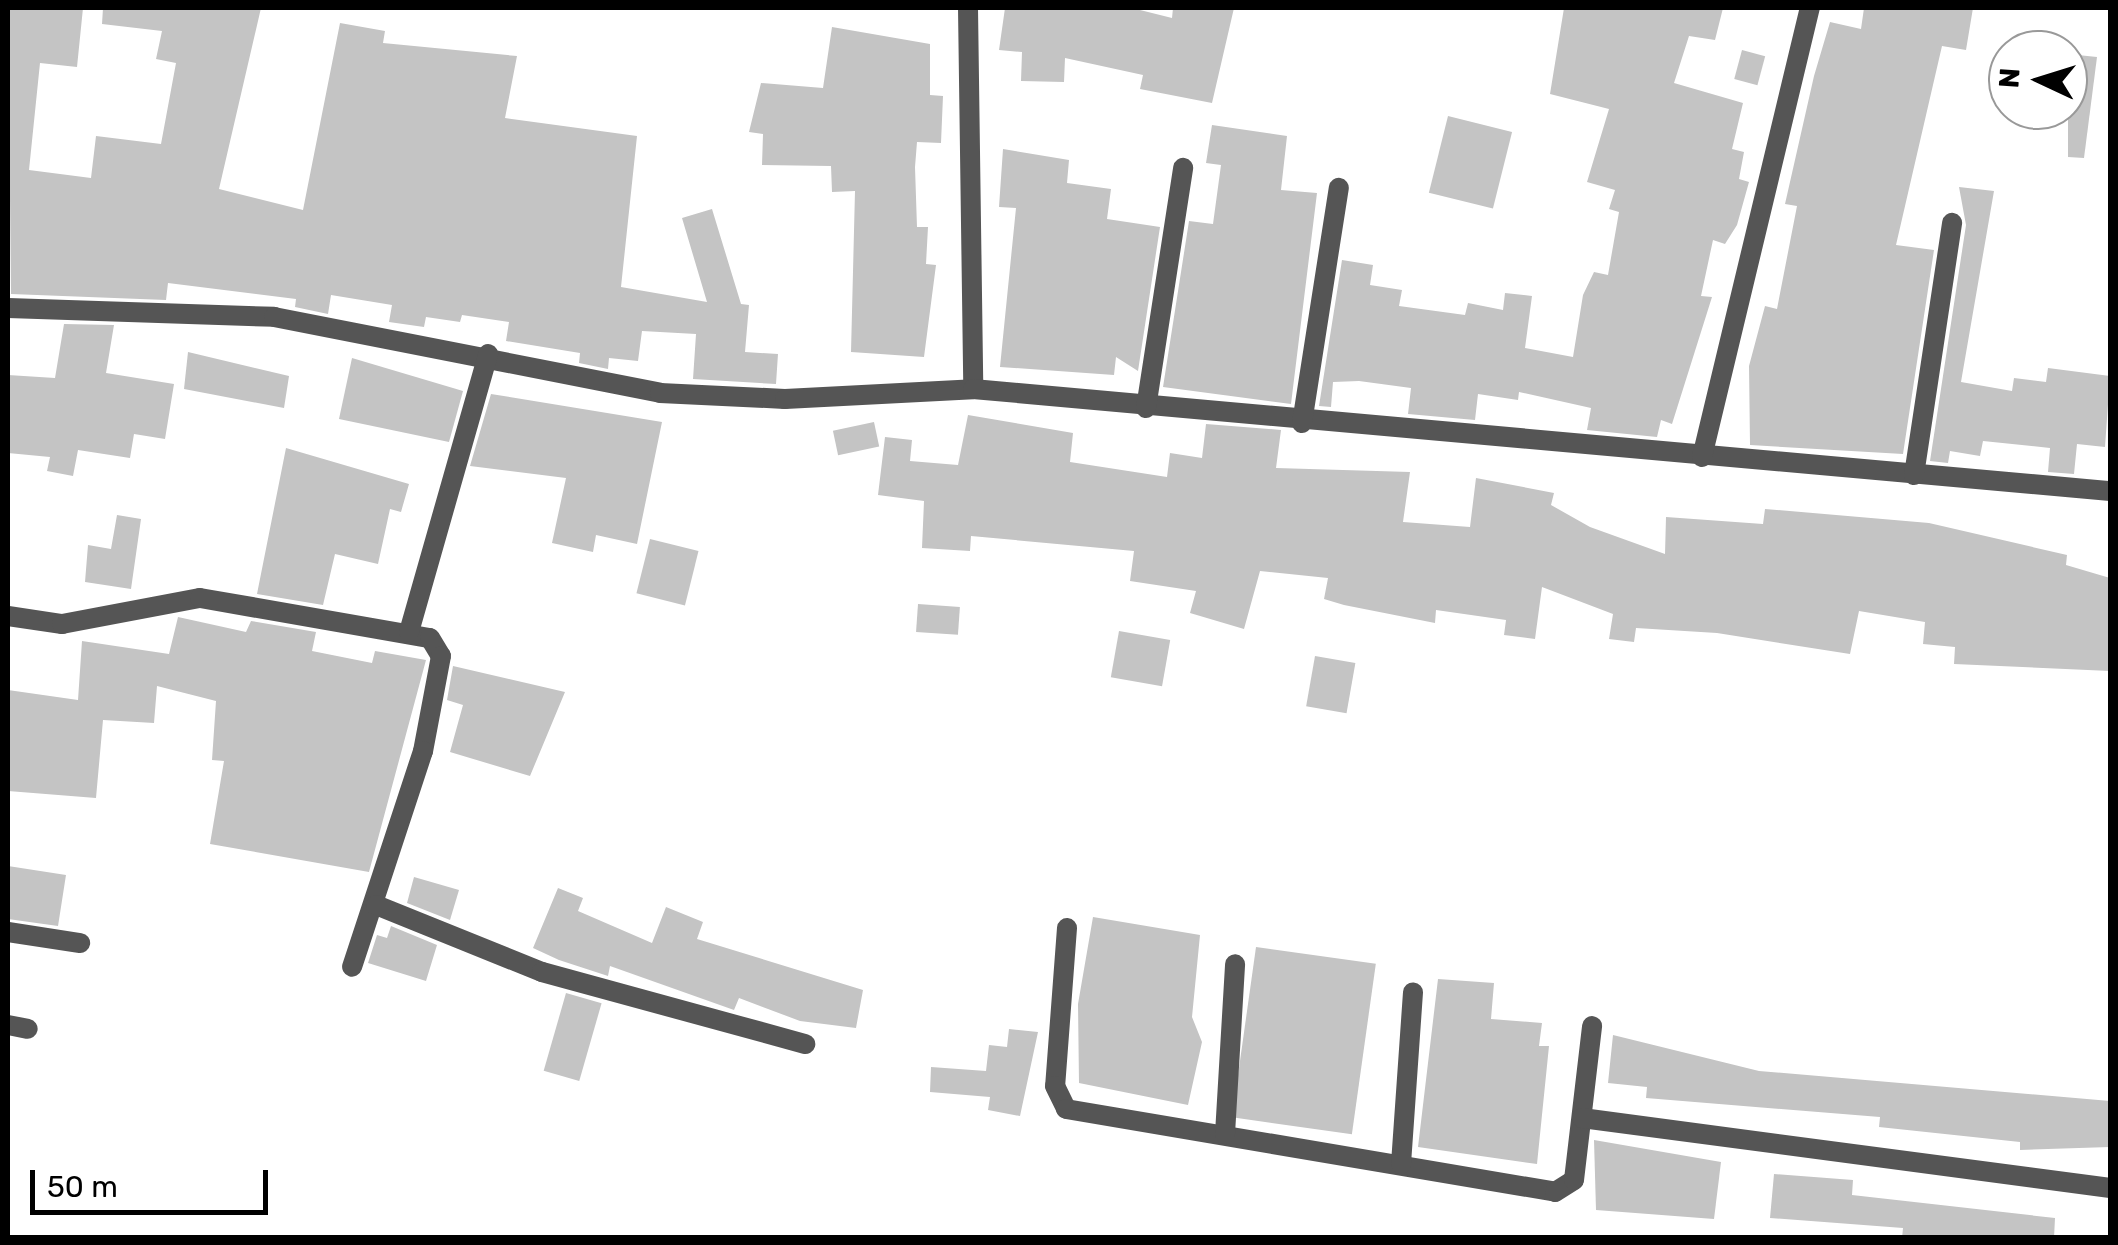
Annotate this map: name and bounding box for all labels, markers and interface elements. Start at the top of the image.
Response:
north arrow [1988,30,2088,130]
text: N [1992,67,2027,89]
scale bar [35,1150,272,1212]
text: 50 m [47,1169,118,1205]

